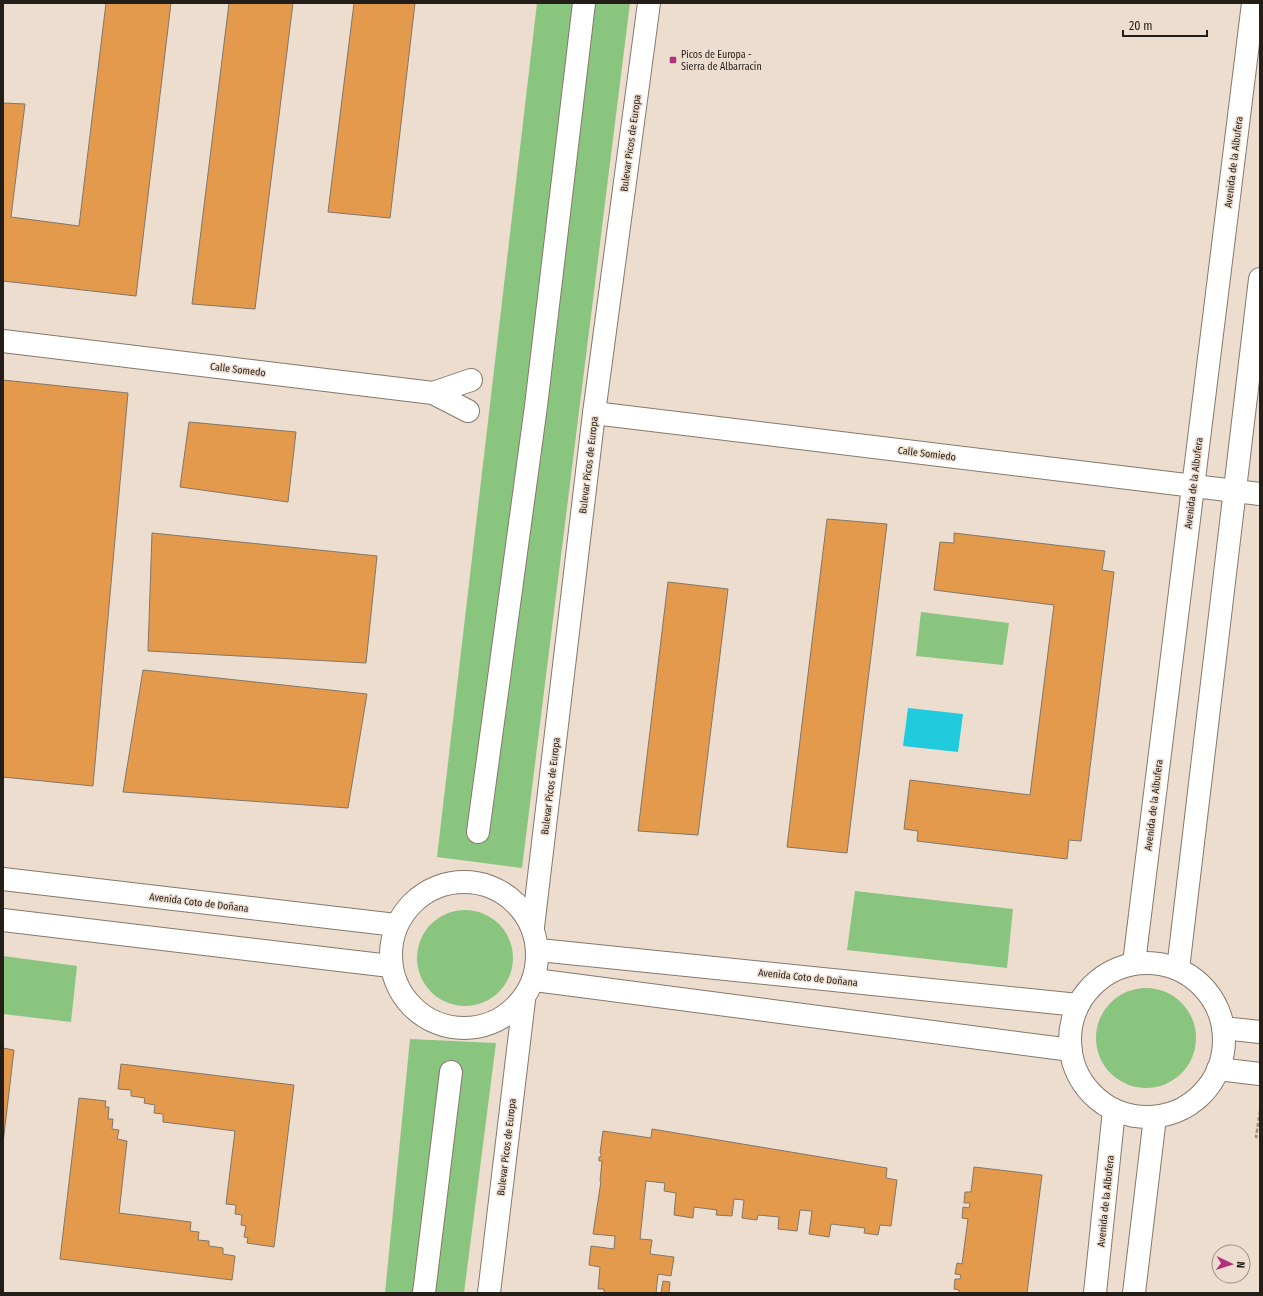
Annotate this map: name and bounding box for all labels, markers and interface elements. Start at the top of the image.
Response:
scale bar [1123,12,1207,38]
text: 20 m [1129,19,1153,33]
place label: Picos de Europa - Sierra de Albarracín [681,49,762,73]
marker: Picos de Europa - Sierra de Albarracín [668,55,678,65]
street label: Bulevar Picos de Europa [618,94,644,192]
street label: Avenida de la Albufera [1222,116,1246,208]
street label: Calle Somedo [209,361,266,379]
street label: Bulevar Picos de Europa [577,416,601,514]
street label: Avenida de la Albufera [1182,437,1206,529]
street label: Calle Somiedo [897,444,957,464]
street label: Bulevar Picos de Europa [539,737,563,835]
street label: Avenida de la Albufera [1142,759,1166,851]
street label: Avenida Coto de Doñana [149,891,249,915]
street label: Avenida Coto de Doñana [758,967,858,989]
street label: Bulevar Picos de Europa [495,1098,519,1196]
street label: Avenida de la Albufera [1095,1155,1117,1247]
north arrow [1211,1244,1251,1284]
text: N [1234,1261,1247,1268]

